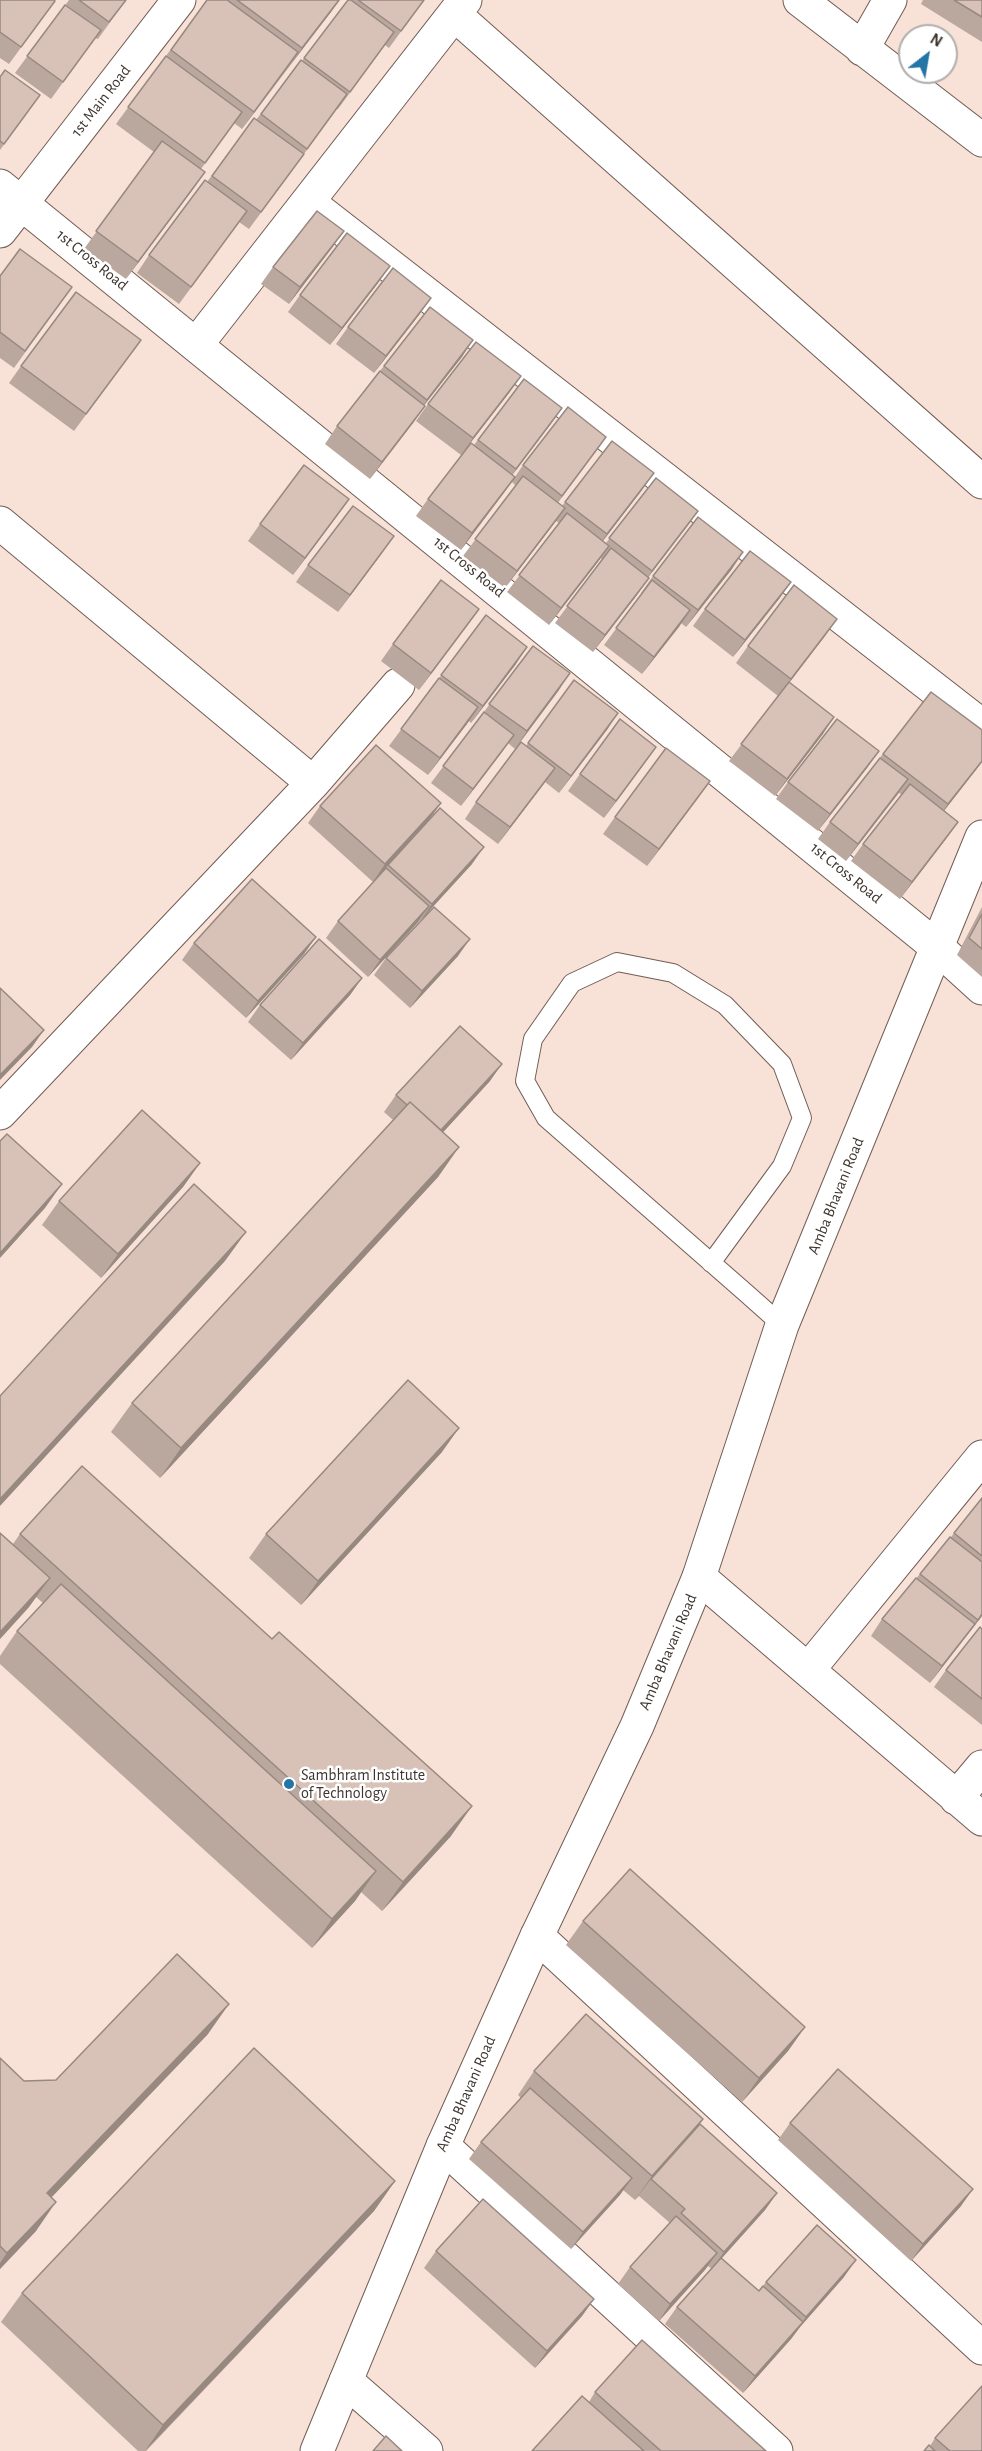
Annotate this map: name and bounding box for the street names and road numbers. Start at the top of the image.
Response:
street label: 1st Main Road [67,61,135,141]
street label: 1st Cross Road [52,225,132,295]
street label: 1st Cross Road [429,532,509,602]
street label: 1st Cross Road [806,838,886,908]
street label: Amba Bhavani Road [804,1135,868,1257]
street label: Amba Bhavani Road [635,1591,701,1713]
street label: Amba Bhavani Road [432,2033,500,2155]

